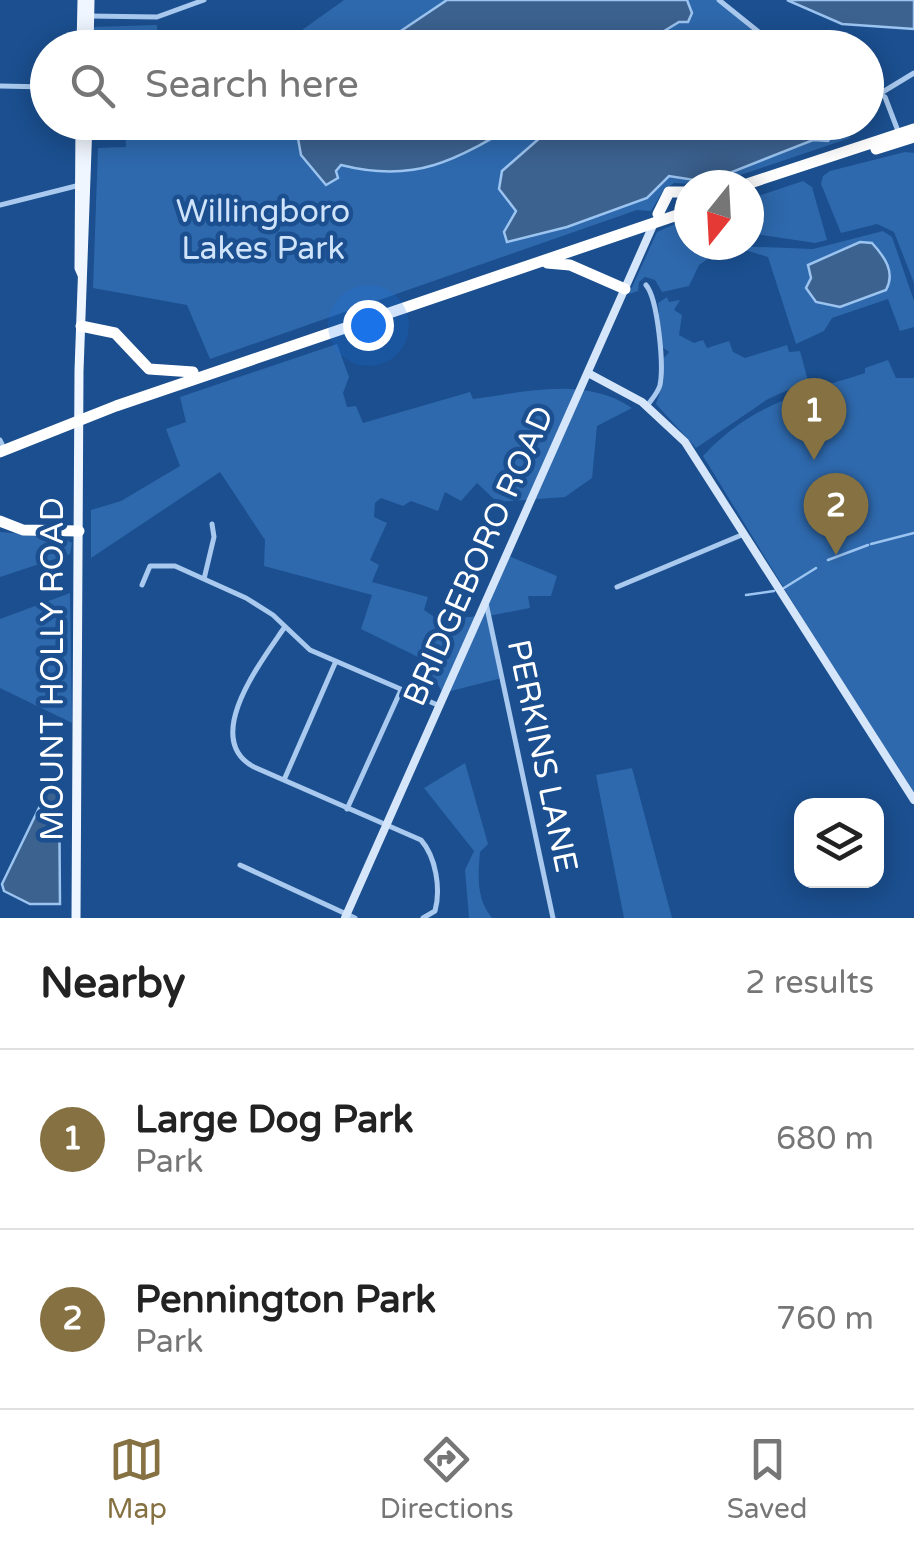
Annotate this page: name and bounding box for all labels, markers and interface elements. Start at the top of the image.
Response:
search box [30,30,884,140]
icon: search [65,58,120,113]
text: Search here [145,62,359,108]
north arrow [674,170,764,260]
park label: Willingboro Lakes Park [176,193,350,268]
your location [343,300,394,351]
pin: 1 [782,378,846,460]
street label: BRIDGEBORO ROAD [396,400,562,712]
pin: 2 [804,472,868,555]
street label: MOUNT HOLLY ROAD [34,497,72,841]
street label: PERKINS LANE [499,636,585,876]
map controls [794,798,884,888]
button: layers [794,798,884,888]
text: Nearby [40,958,185,1009]
text: 2 results [745,964,874,1002]
text: Large Dog Park [135,1097,414,1143]
text: 1 [62,1120,83,1158]
text: 680 m [776,1120,874,1158]
text: Park [135,1143,203,1181]
text: Pennington Park [135,1277,436,1323]
text: 2 [62,1300,83,1338]
text: 760 m [776,1300,874,1338]
text: Park [135,1323,203,1361]
tab: Map [106,1432,167,1526]
tab: Directions [380,1432,514,1526]
tab: Saved [727,1432,808,1526]

